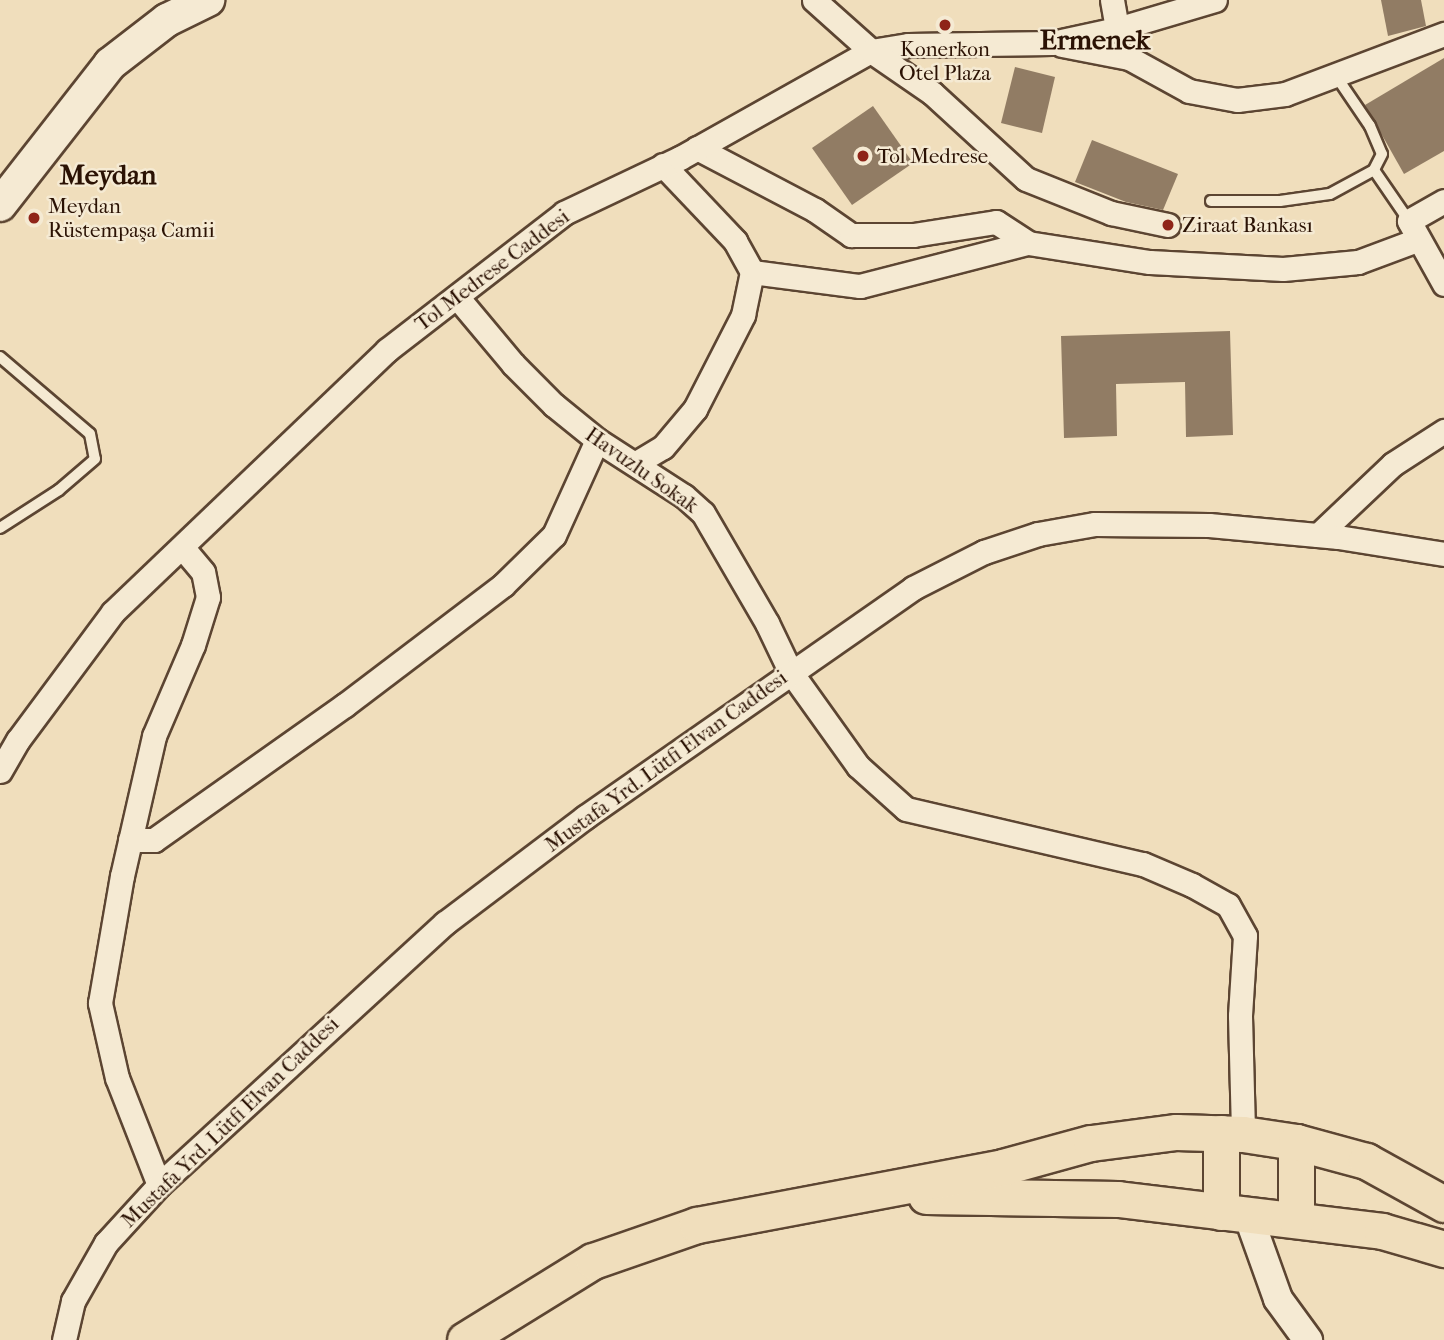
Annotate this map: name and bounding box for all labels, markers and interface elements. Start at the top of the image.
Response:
marker: Konerkon Otel Plaza [937,17,953,33]
district label: Ermenek [1040,23,1150,57]
place label: Konerkon Otel Plaza [899,36,991,86]
place label: Tol Medrese [877,143,988,169]
marker: Tol Medrese [855,148,871,164]
district label: Meydan [59,158,157,192]
place label: Meydan Rüstempaşa Camii [48,193,215,243]
street label: Tol Medrese Caddesi [410,204,574,336]
marker: Meydan Rüstempaşa Camii [26,210,42,226]
place label: Ziraat Bankası [1182,212,1313,238]
marker: Ziraat Bankası [1160,217,1176,233]
street label: Havuzlu Sokak [581,422,703,518]
street label: Mustafa Yrd. Lütfi Elvan Caddesi [540,665,792,857]
street label: Mustafa Yrd. Lütfi Elvan Caddesi [116,1011,344,1233]

